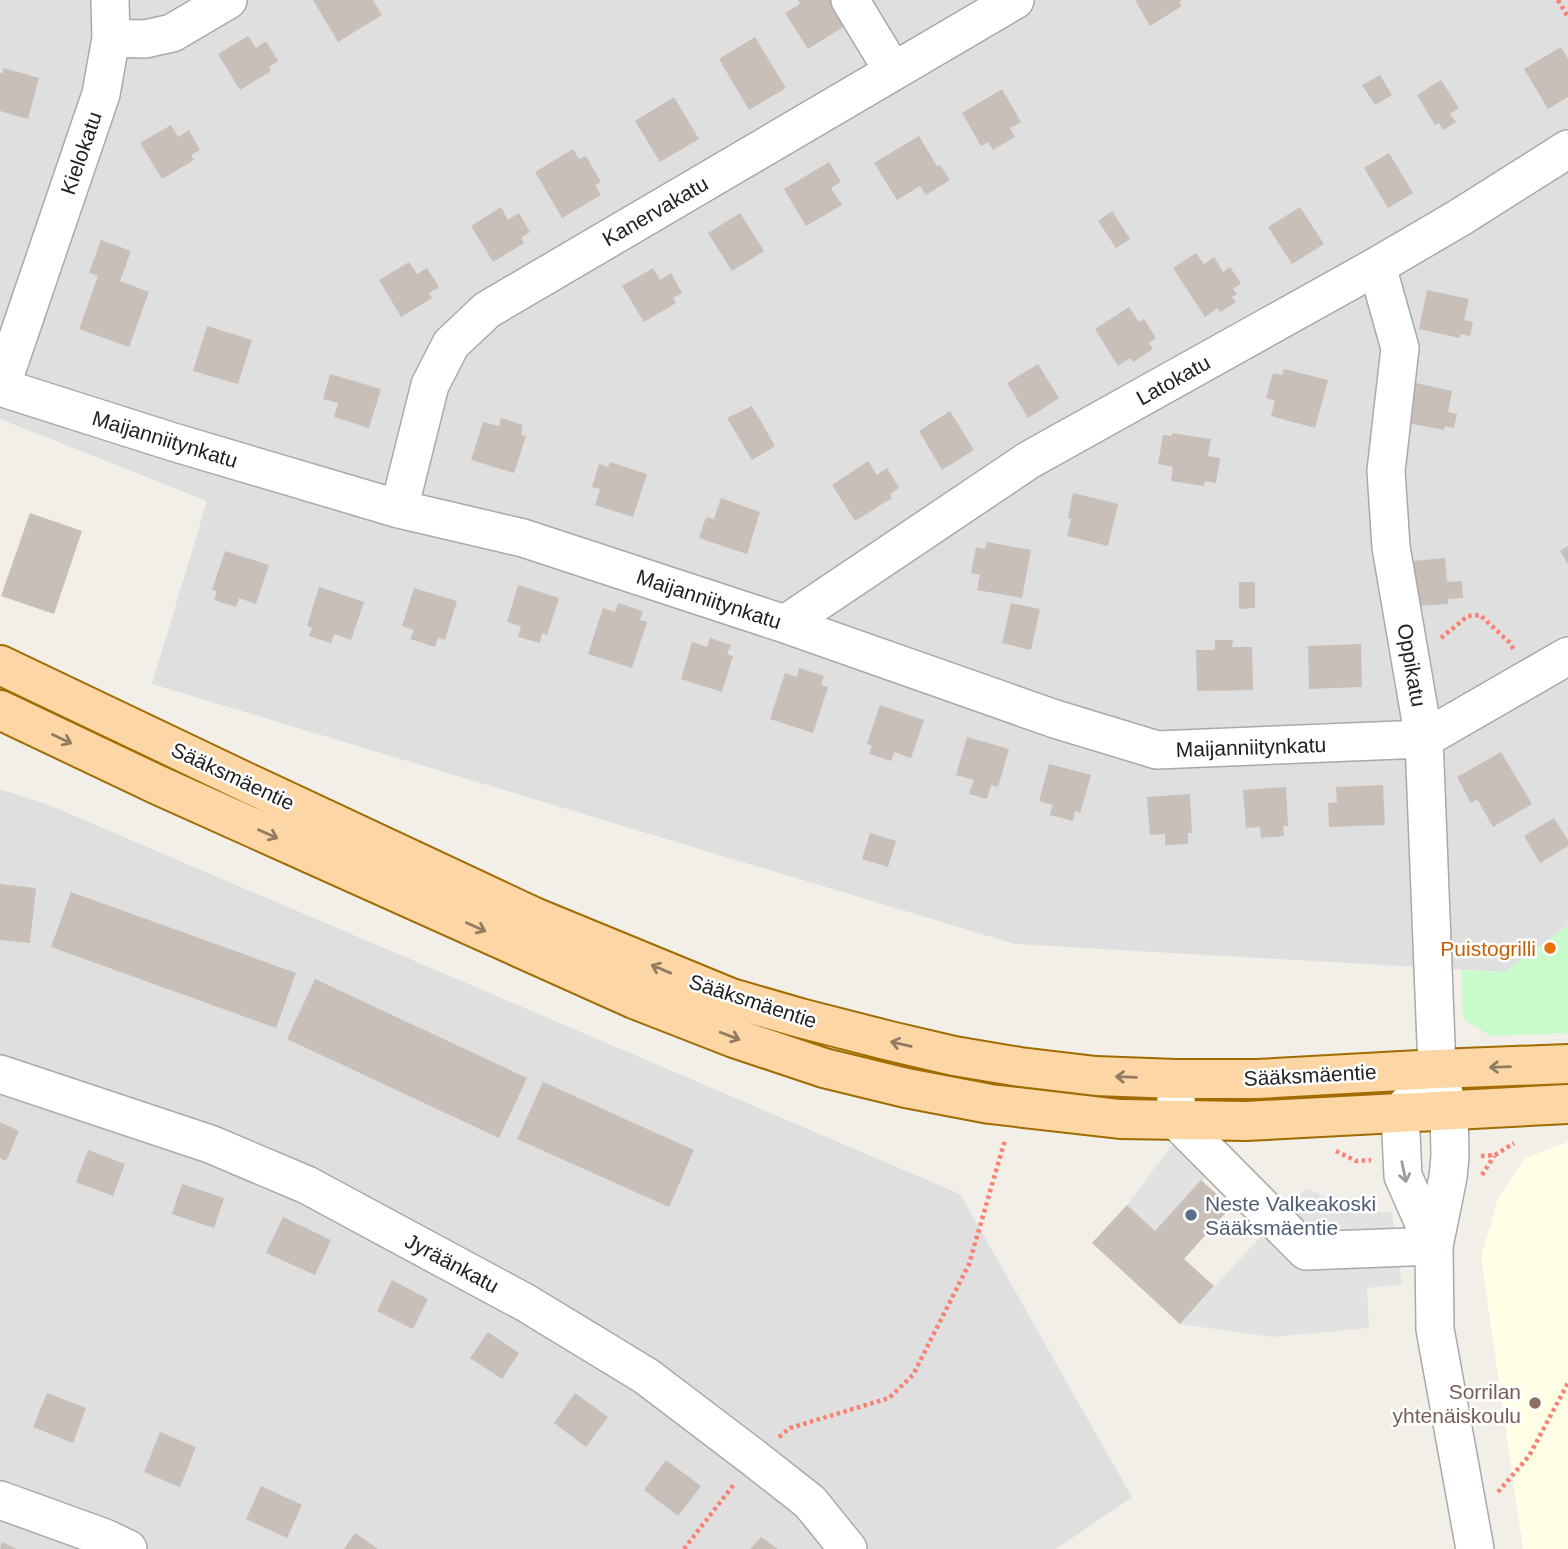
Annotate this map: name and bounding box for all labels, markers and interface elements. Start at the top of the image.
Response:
street label: Kielokatu [56,108,106,198]
street label: Kanervakatu [598,172,712,250]
street label: Latokatu [1132,350,1214,410]
street label: Maijanniitynkatu [90,406,240,472]
street label: Maijanniitynkatu [634,565,784,633]
street label: Oppikatu [1393,622,1431,708]
one-way arrow [51,733,72,746]
street label: Maijanniitynkatu [1175,733,1327,761]
street label: Sääksmäentie [168,737,298,815]
one-way arrow [257,828,278,841]
one-way arrow [465,921,486,934]
place label: Puistogrilli [1440,937,1536,960]
marker: Puistogrilli [1542,940,1558,956]
one-way arrow [650,962,672,975]
street label: Sääksmäentie [686,970,820,1032]
one-way arrow [718,1031,740,1044]
one-way arrow [890,1036,913,1050]
street label: Sääksmäentie [1243,1060,1377,1090]
one-way arrow [1489,1060,1512,1073]
one-way arrow [1114,1070,1137,1083]
one-way arrow [1398,1160,1411,1183]
place label: Neste Valkeakoski Sääksmäentie [1205,1192,1376,1239]
marker: Neste Valkeakoski Sääksmäentie [1183,1207,1199,1223]
street label: Jyräänkatu [401,1229,503,1297]
place label: Sorrilan yhtenäiskoulu [1393,1380,1521,1427]
marker: Sorrilan yhtenäiskoulu [1527,1395,1543,1411]

